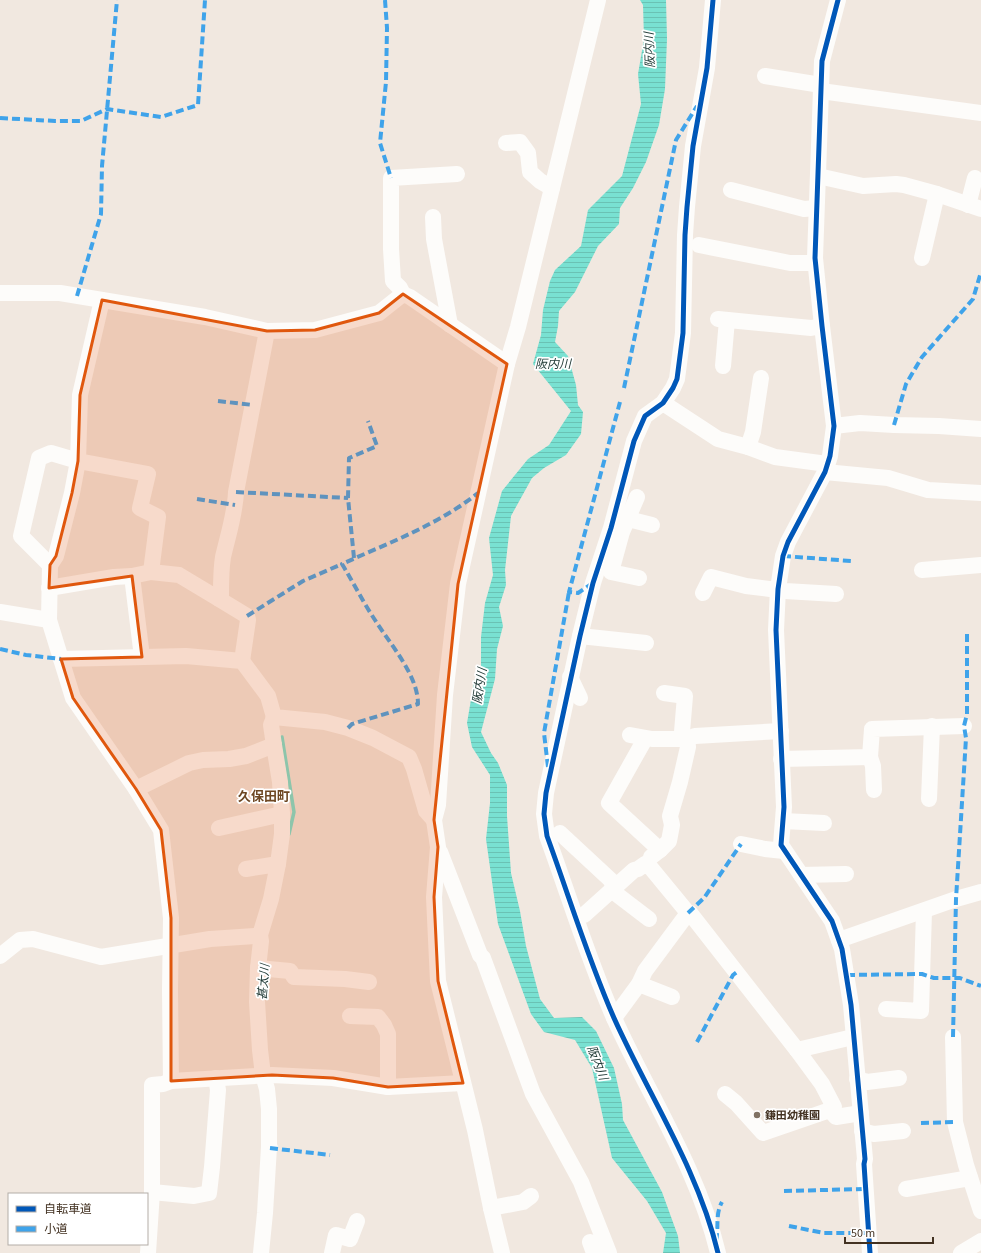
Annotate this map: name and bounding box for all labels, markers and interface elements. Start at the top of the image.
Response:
water label: 阪内川 [641,30,659,68]
water label: 阪内川 [535,356,573,373]
water label: 阪内川 [469,665,492,705]
district label: 久保田町 [238,788,290,806]
water label: 甚太川 [254,961,274,1001]
water label: 阪内川 [583,1043,612,1085]
place label: 鎌田幼稚園 [765,1108,820,1123]
marker: 鎌田幼稚園 [752,1110,762,1120]
legend [8,1193,148,1245]
text: 自転車道 [44,1201,92,1218]
scale bar [845,1219,933,1245]
text: 小道 [44,1221,68,1238]
text: 50 m [851,1225,875,1242]

